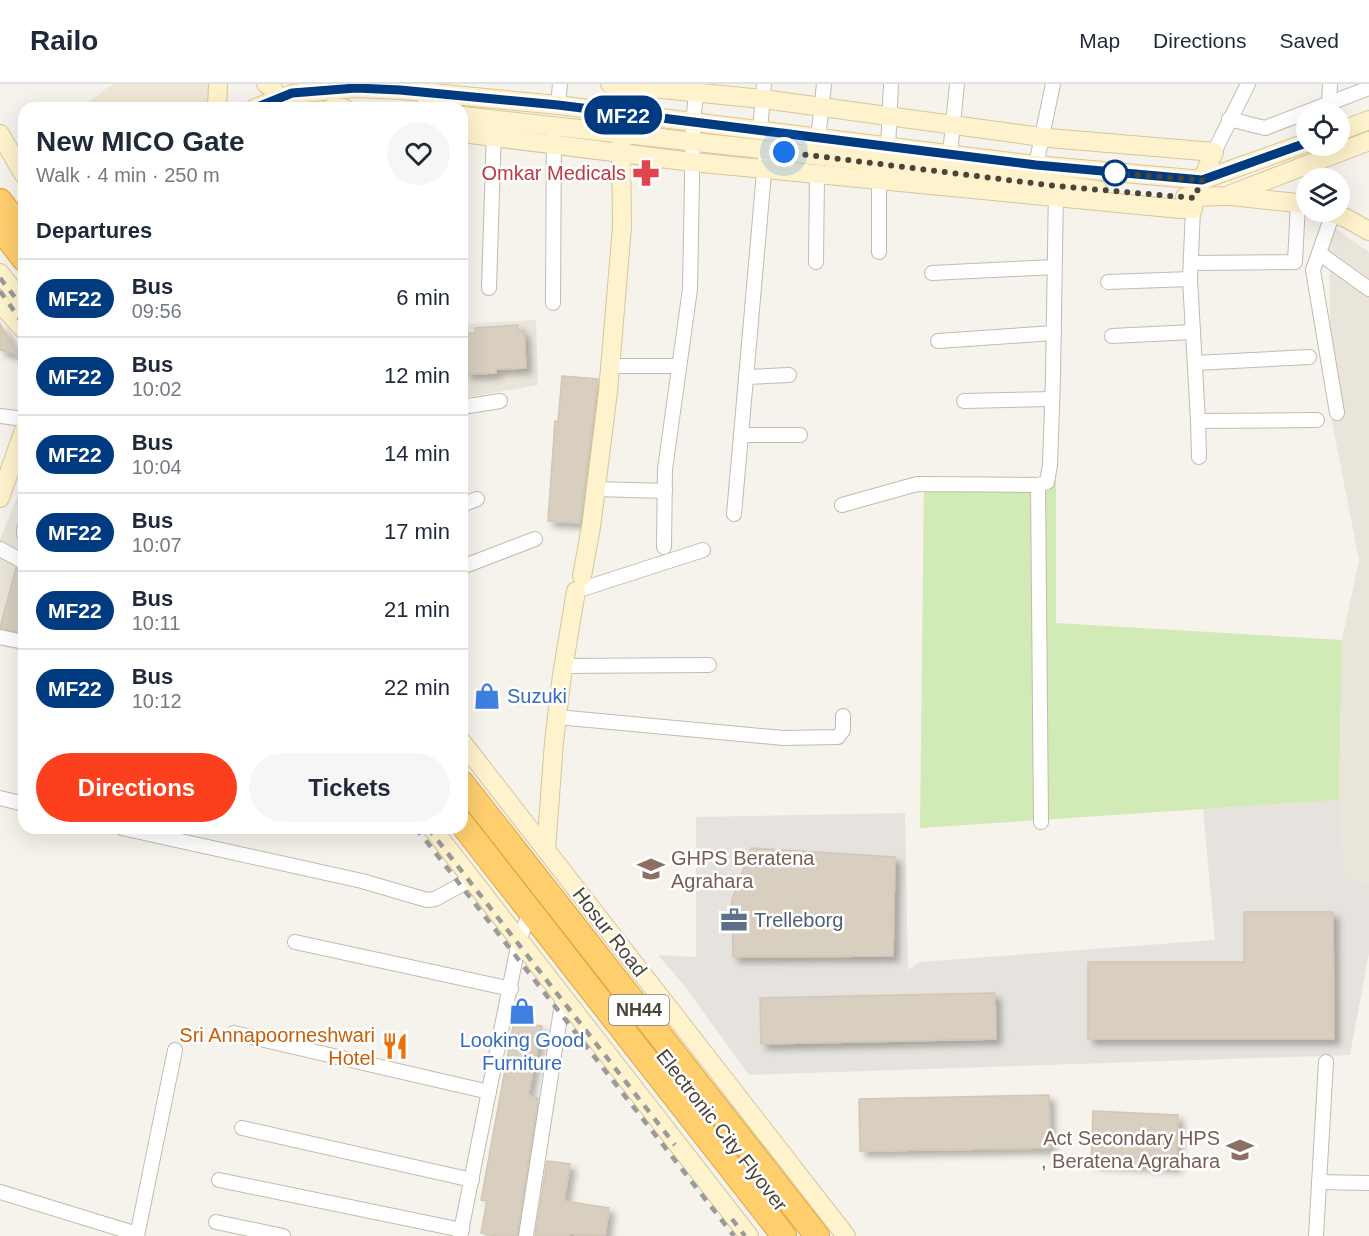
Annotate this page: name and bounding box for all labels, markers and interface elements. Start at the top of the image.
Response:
text: Railo [30,25,98,56]
text: Map [1079,29,1120,52]
text: Directions [1153,29,1246,52]
text: Saved [1279,29,1339,52]
line badge: MF22 [581,96,665,135]
map controls [1296,102,1350,222]
button: locate [1296,102,1350,156]
text: MF22 [596,104,650,127]
button: heart [387,122,450,185]
text: New MICO Gate [36,126,244,157]
your location [769,137,799,167]
pharmacy icon: Omkar Medicals [631,158,661,188]
unlabelled marker [1102,160,1128,186]
place label: Omkar Medicals [482,162,626,184]
text: Walk · 4 min · 250 m [36,164,220,186]
button: layers [1296,168,1350,222]
text: Departures [36,218,152,243]
text: Bus [132,274,173,299]
text: 6 min [396,285,450,310]
text: MF22 [48,287,102,310]
text: 09:56 [132,300,182,322]
text: Bus [132,352,173,377]
text: 12 min [384,363,450,388]
text: MF22 [48,365,102,388]
text: 10:02 [132,378,182,400]
text: Bus [132,430,173,455]
text: 14 min [384,441,450,466]
text: MF22 [48,443,102,466]
text: 10:04 [132,456,182,478]
text: Bus [132,508,173,533]
text: 17 min [384,519,450,544]
text: MF22 [48,521,102,544]
text: 10:07 [132,534,182,556]
text: Bus [132,586,173,611]
text: 21 min [384,597,450,622]
text: MF22 [48,599,102,622]
text: 10:11 [132,612,180,634]
text: Bus [132,664,173,689]
text: 22 min [384,675,450,700]
text: MF22 [48,677,102,700]
shop icon: Suzuki [472,681,502,711]
place label: Suzuki [507,685,567,707]
text: 10:12 [132,690,182,712]
button: Directions [36,753,237,822]
button: Tickets [249,753,450,822]
place label: GHPS Beratena Agrahara [671,847,815,892]
school or university icon: GHPS Beratena Agrahara [636,854,666,884]
street label: Hosur Road [568,883,652,981]
office icon: Trelleborg [719,905,749,935]
place label: Trelleborg [754,909,843,931]
road number: NH44 [609,995,669,1025]
shop icon: Looking Good Furniture [507,996,537,1026]
place label: Sri Annapoorneshwari Hotel [179,1024,375,1069]
place label: Looking Good Furniture [460,1029,584,1074]
restaurant icon: Sri Annapoorneshwari Hotel [380,1031,410,1061]
street label: Electronic City Flyover [652,1045,792,1215]
place label: Act Secondary HPS , Beratena Agrahara [1041,1127,1221,1172]
school or university icon: Act Secondary HPS , Beratena Agrahara [1225,1135,1255,1165]

